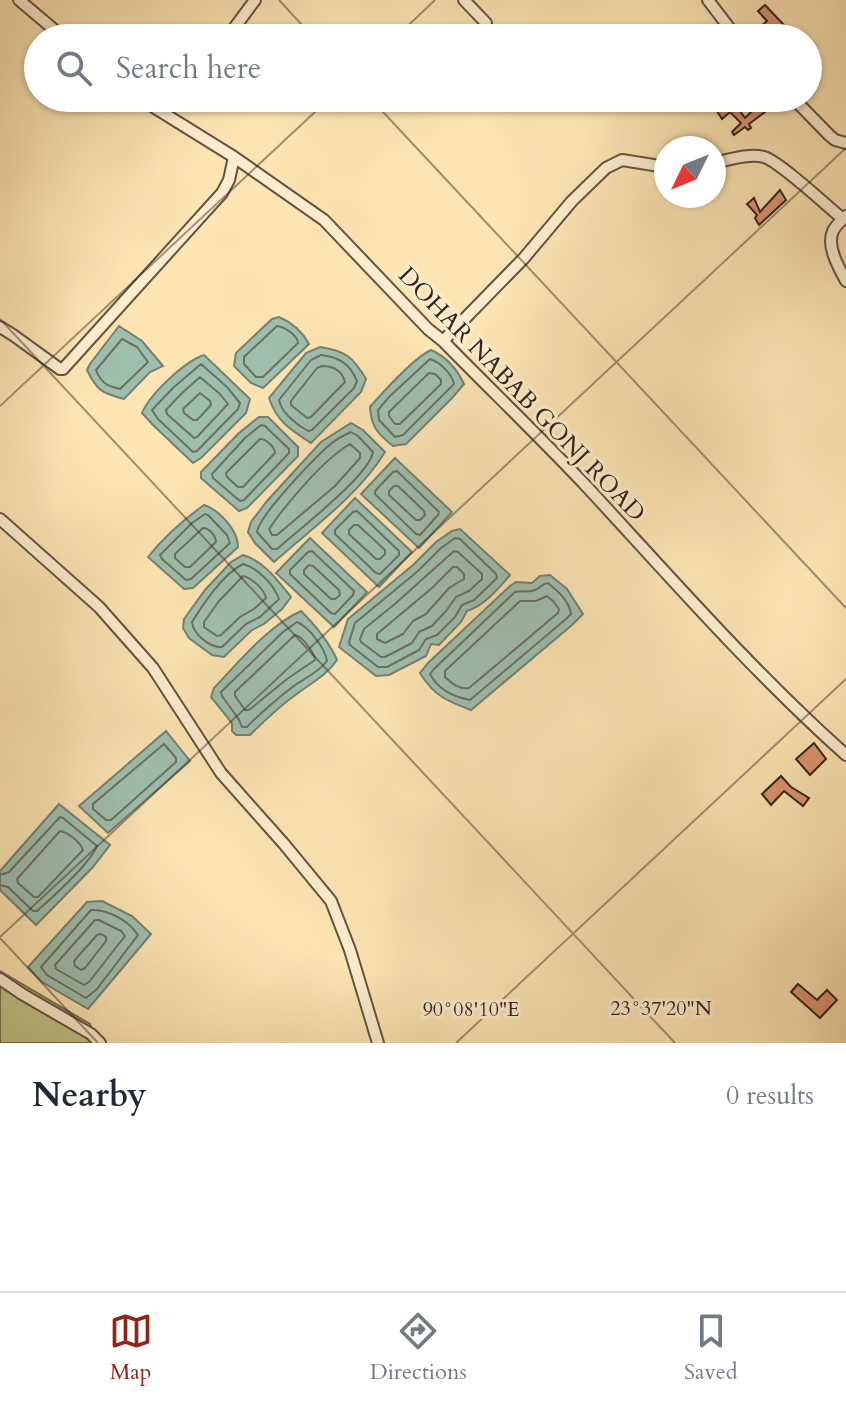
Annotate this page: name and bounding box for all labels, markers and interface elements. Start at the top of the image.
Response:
search box [24,24,822,112]
icon: search [52,46,96,90]
text: Search here [116,48,261,89]
north arrow [654,136,726,208]
street label: DOHAR NABAB GONJ ROAD [391,260,653,529]
text: 23°37'20"N [610,995,712,1022]
text: 90°08'10"E [423,996,519,1023]
text: Nearby [32,1072,147,1118]
text: 0 results [726,1078,814,1113]
tab: Map [109,1309,153,1387]
tab: Directions [370,1309,467,1387]
tab: Saved [684,1309,737,1387]

